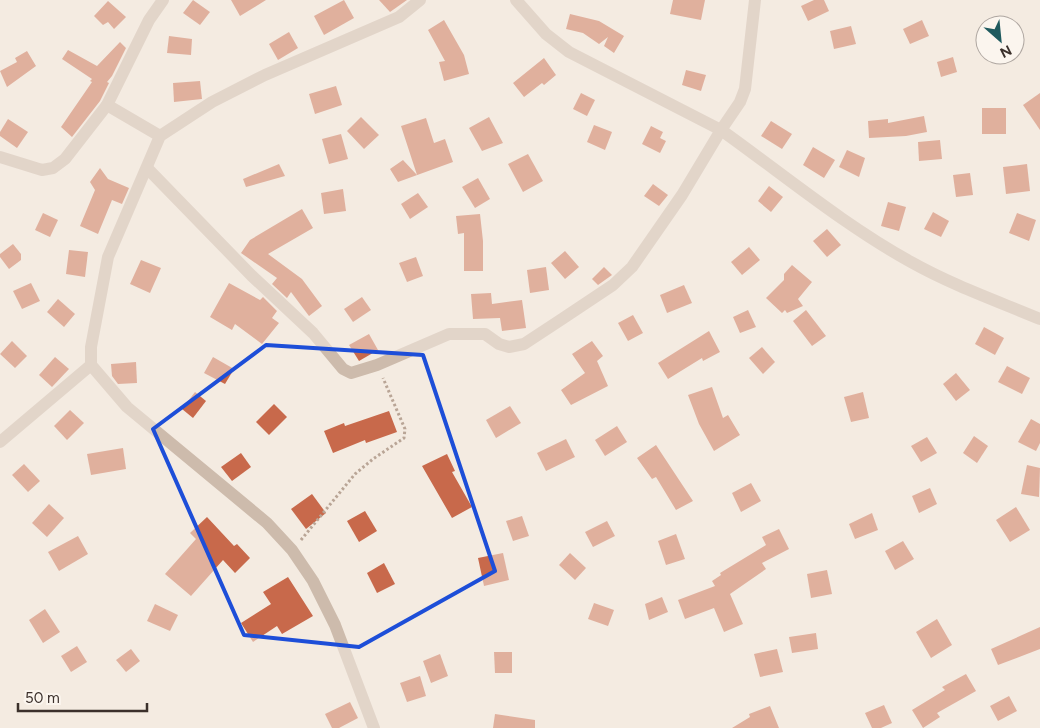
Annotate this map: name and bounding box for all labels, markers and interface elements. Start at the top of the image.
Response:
north arrow [975,15,1025,65]
text: N [997,41,1014,61]
scale bar [18,680,146,712]
text: 50 m [25,689,60,707]

